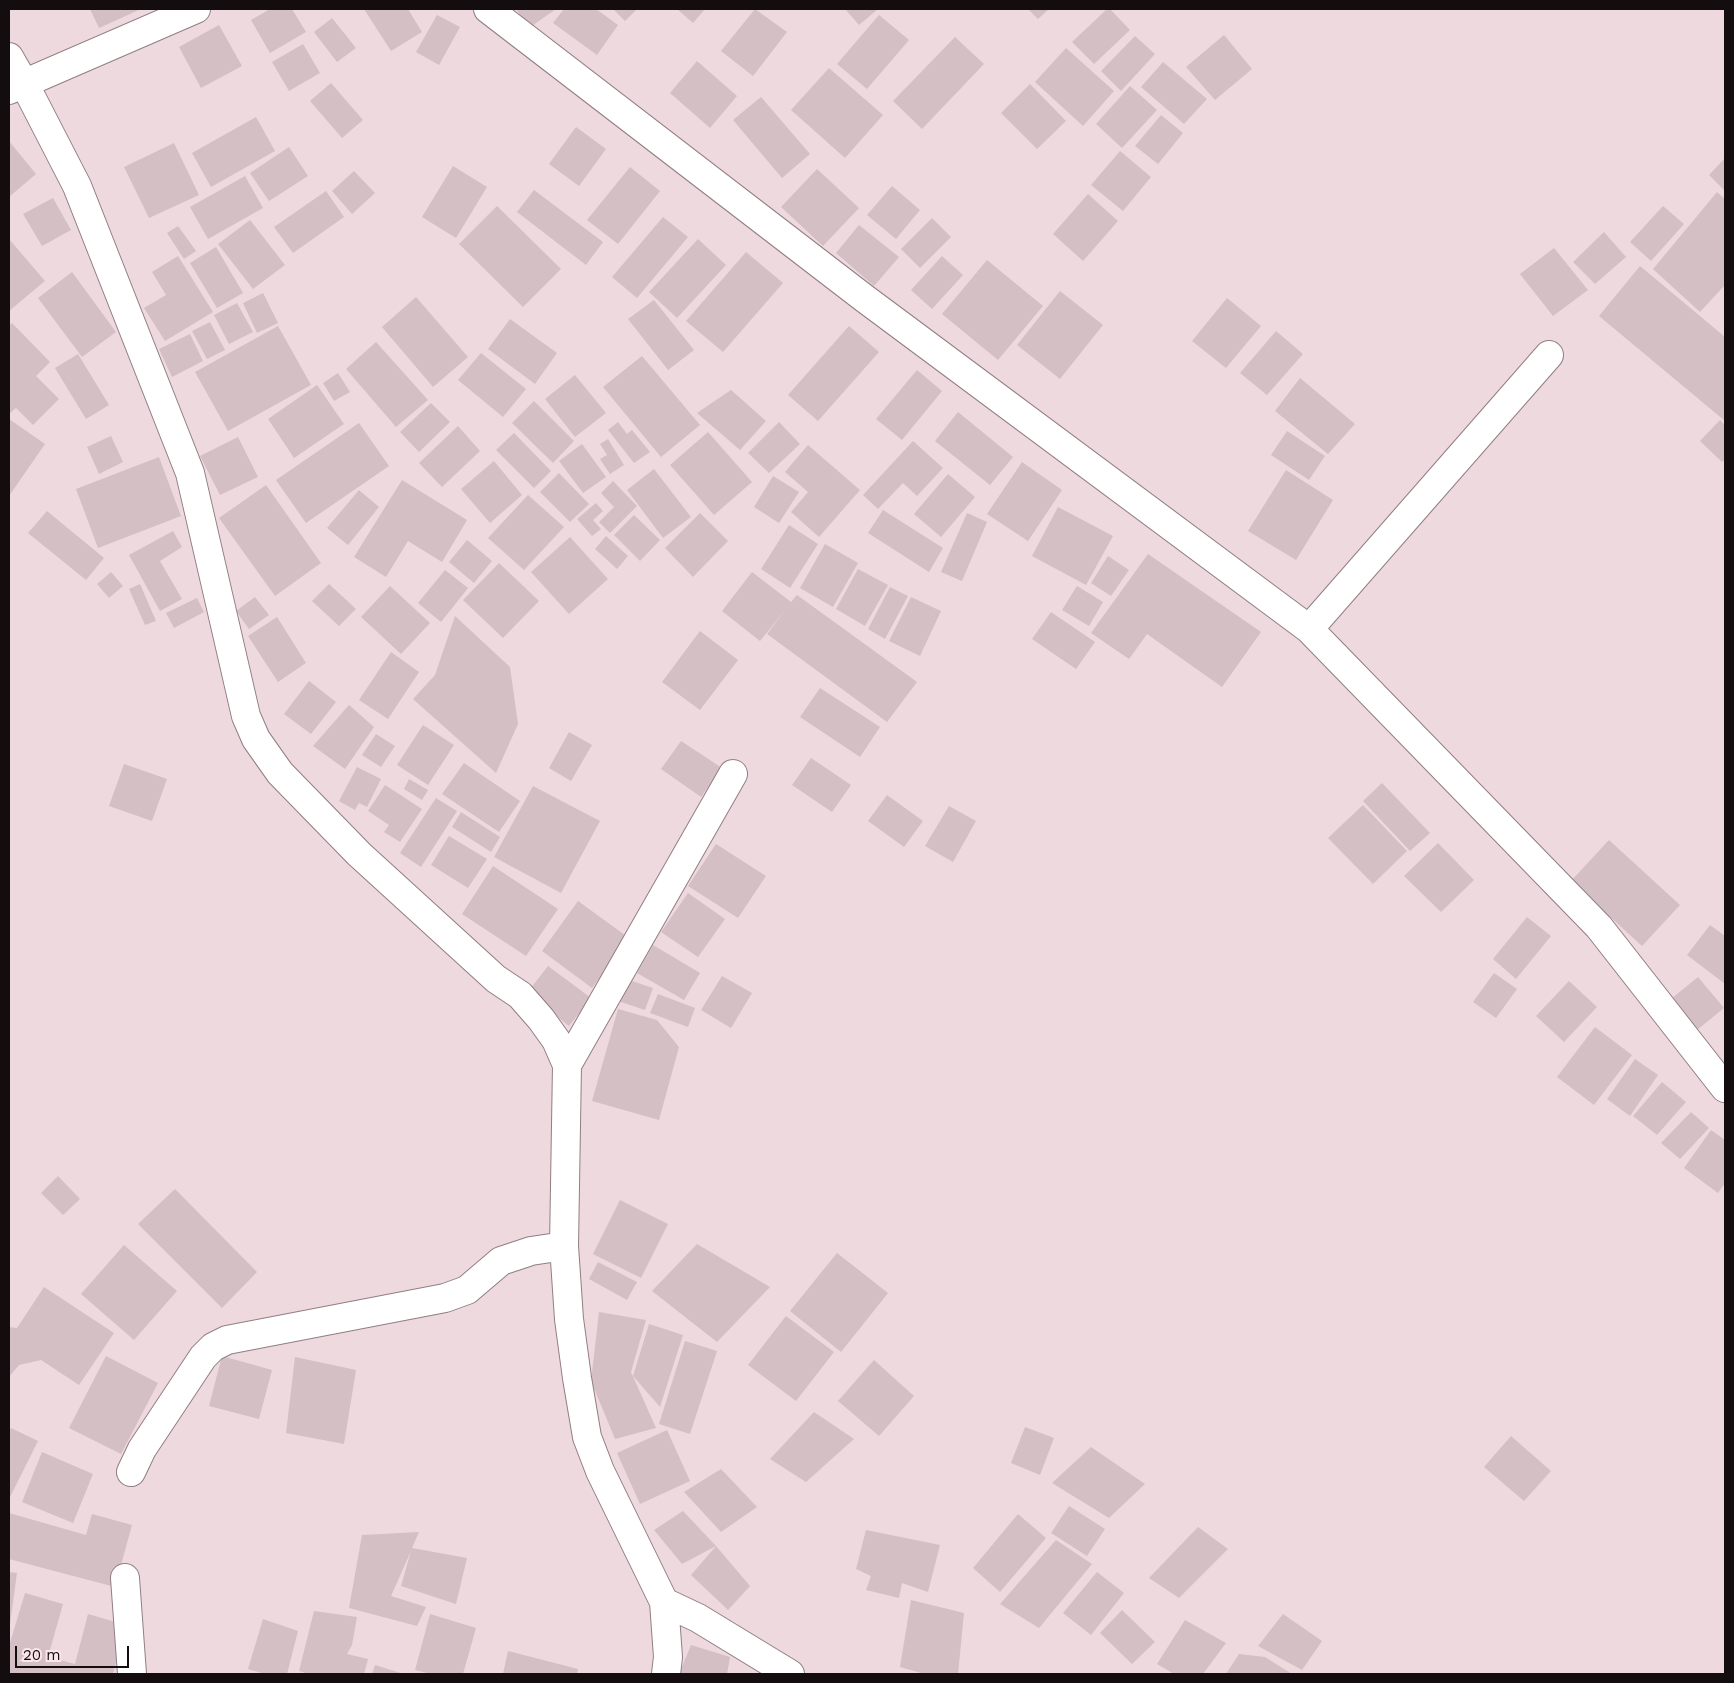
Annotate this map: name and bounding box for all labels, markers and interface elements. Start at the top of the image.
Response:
scale bar [18,1636,131,1668]
text: 20 m [23,1646,61,1664]

